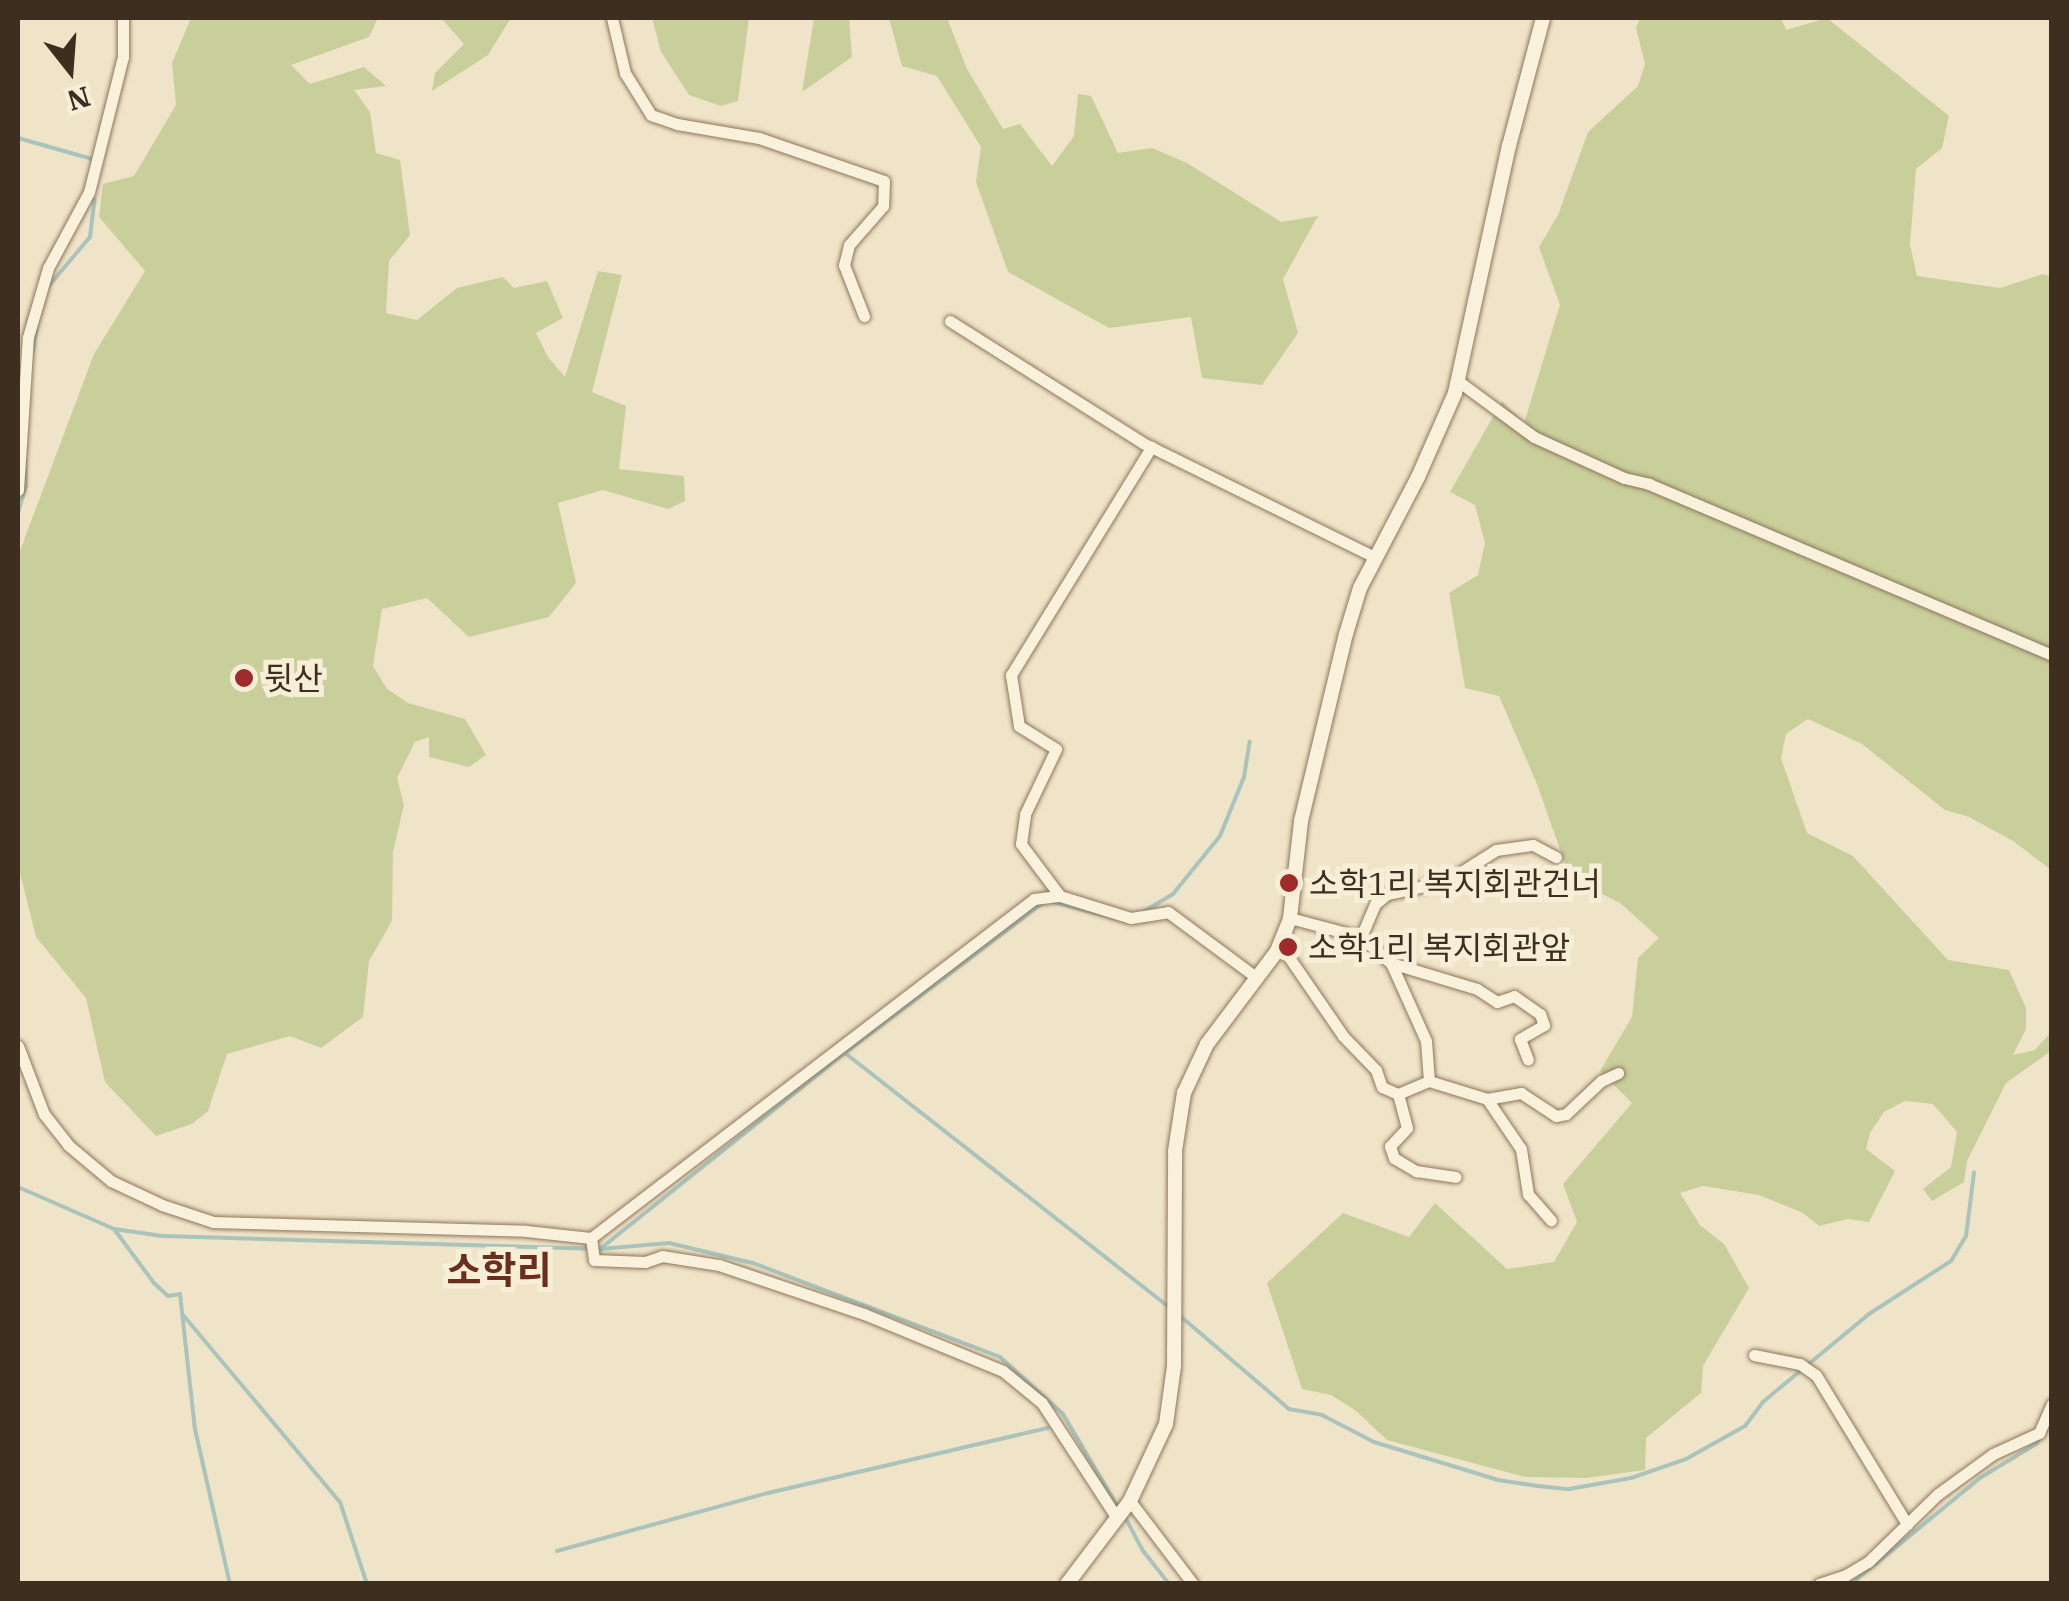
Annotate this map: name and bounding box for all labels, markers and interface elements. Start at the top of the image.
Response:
north arrow [20,20,120,120]
text: N [63,78,95,120]
place label: 뒷산 [264,659,323,697]
marker: 뒷산 [233,667,255,689]
place label: 소학1리 복지회관건너 [1309,864,1601,902]
marker: 소학1리 복지회관건너 [1278,872,1300,894]
place label: 소학1리 복지회관앞 [1308,928,1570,966]
marker: 소학1리 복지회관앞 [1277,936,1299,958]
district label: 소학리 [447,1247,551,1293]

